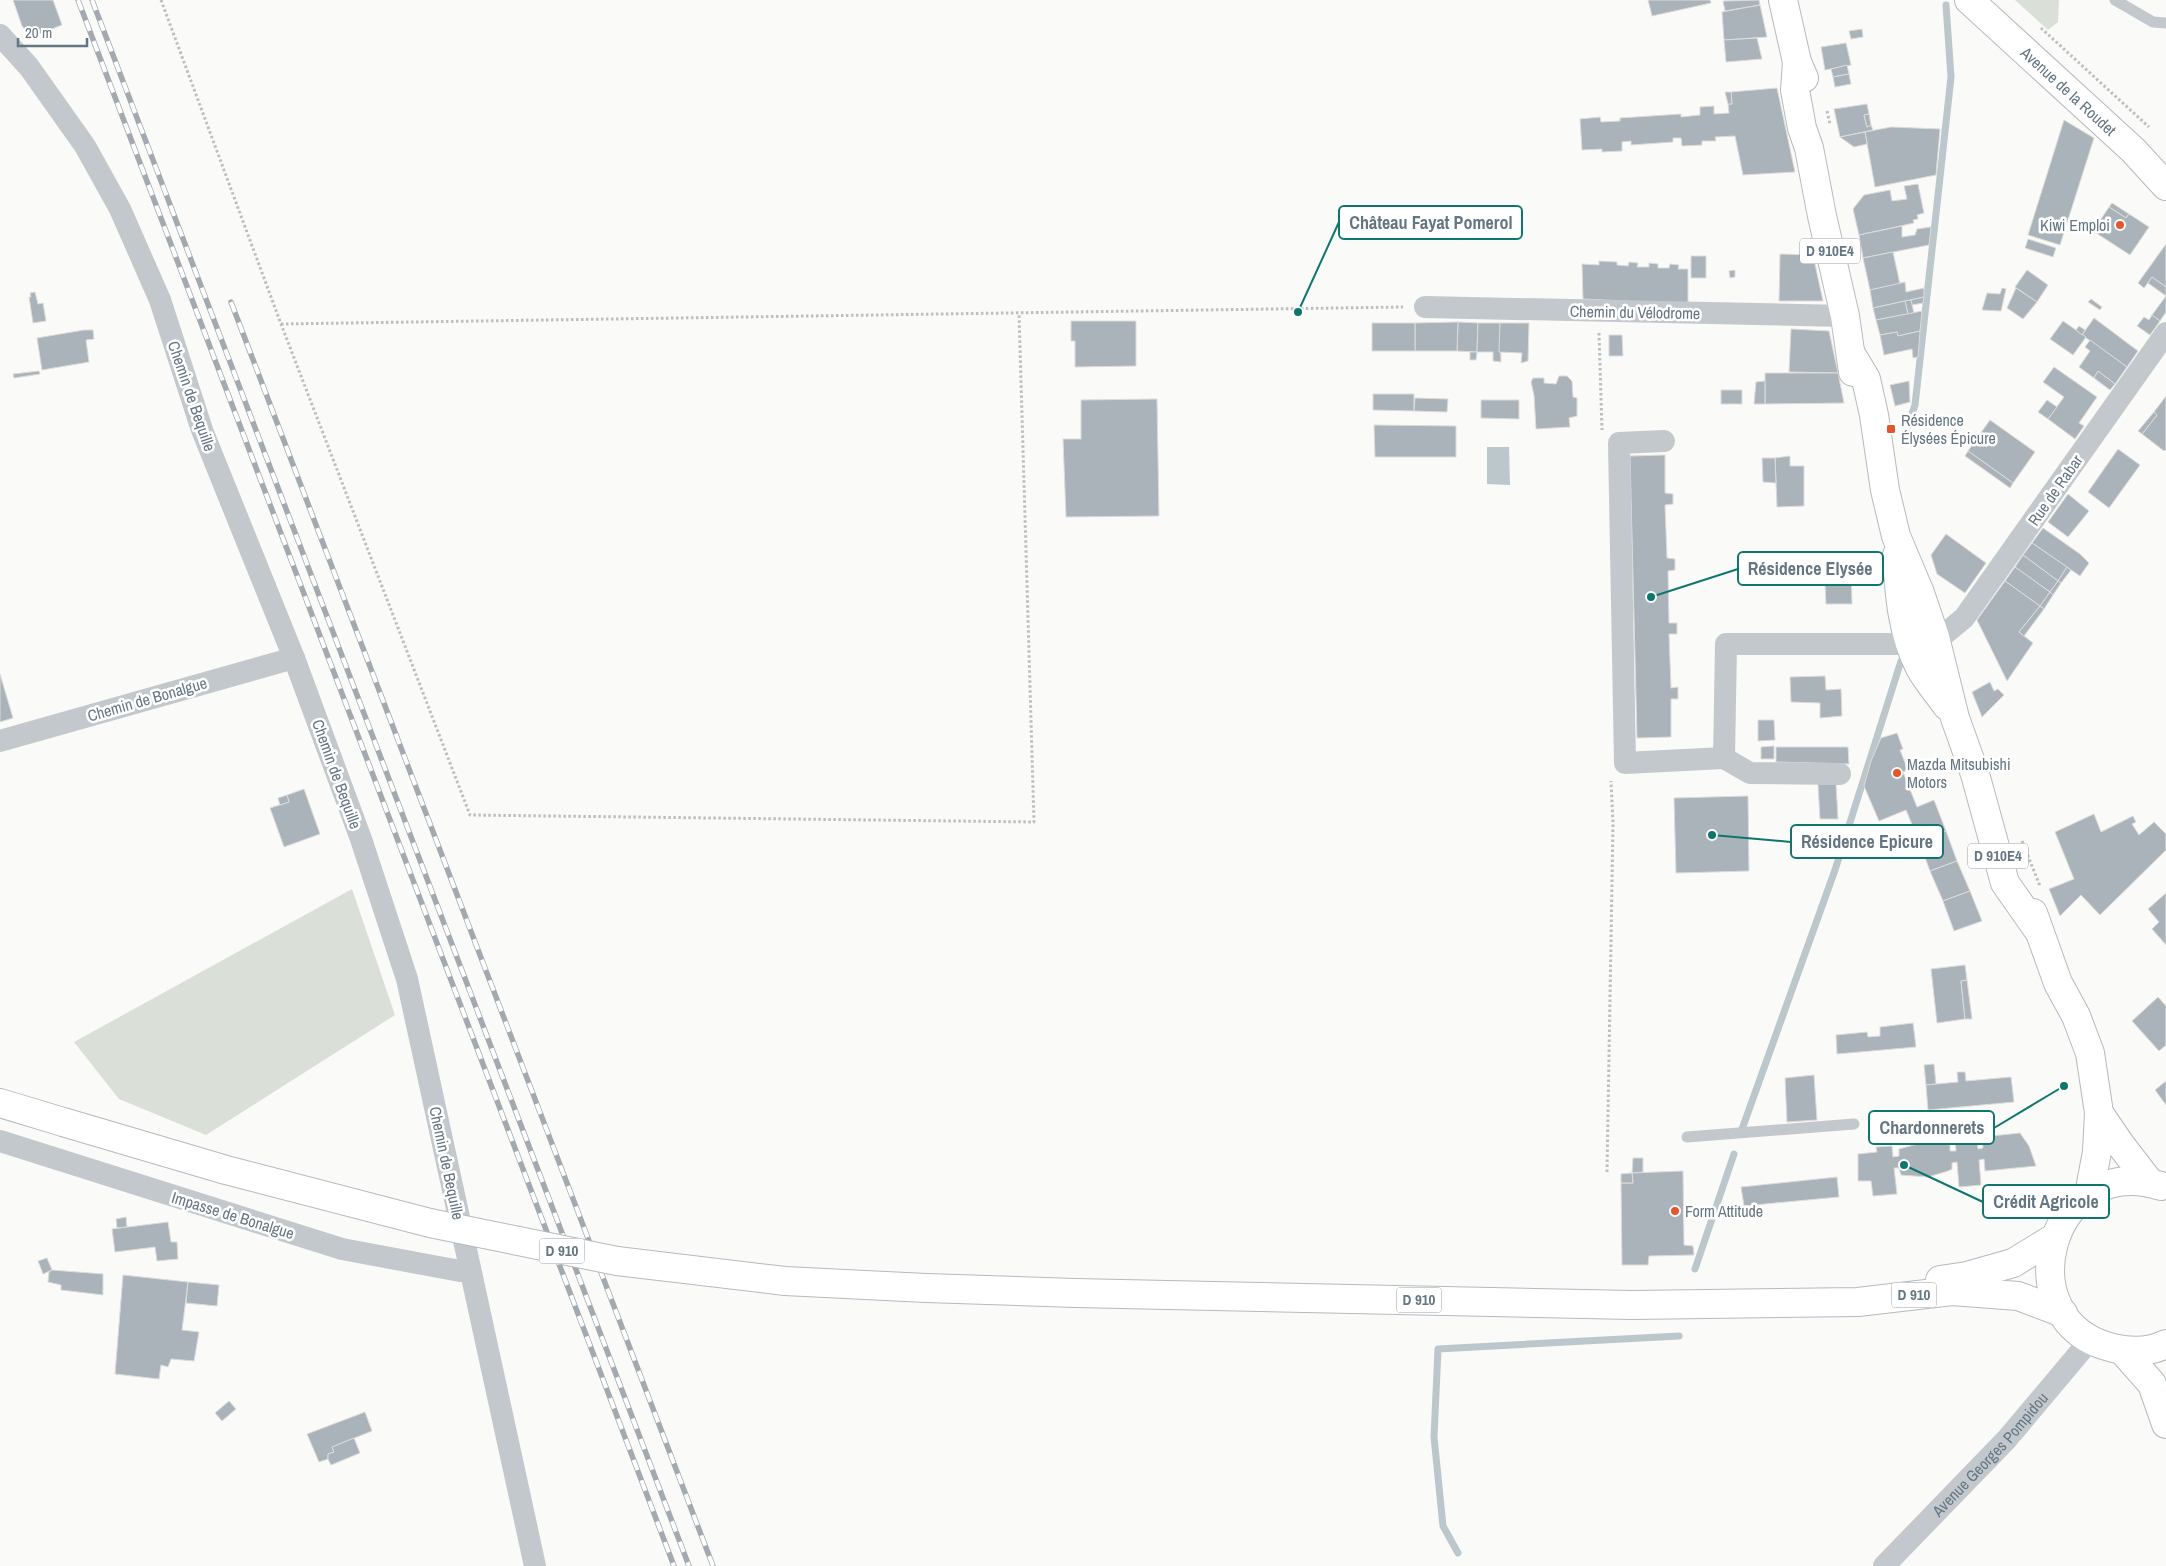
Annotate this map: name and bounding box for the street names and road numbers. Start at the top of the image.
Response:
street label: Avenue de la Roudet [2015,41,2121,141]
road number: D 910E4 [1800,238,1860,264]
street label: Chemin du Vélodrome [1570,300,1700,324]
street label: Chemin de Bequille [163,338,221,454]
street label: Rue de Rabar [2023,450,2088,530]
street label: Chemin de Bonalgue [85,671,209,727]
street label: Chemin de Bequille [307,716,367,832]
road number: D 910E4 [1968,844,2028,868]
street label: Chemin de Bequille [424,1104,470,1222]
street label: Impasse de Bonalgue [169,1186,297,1244]
road number: D 910 [540,1238,584,1264]
road number: D 910 [1892,1282,1936,1308]
road number: D 910 [1396,1288,1442,1312]
street label: Avenue Georges Pompidou [1926,1387,2053,1522]

